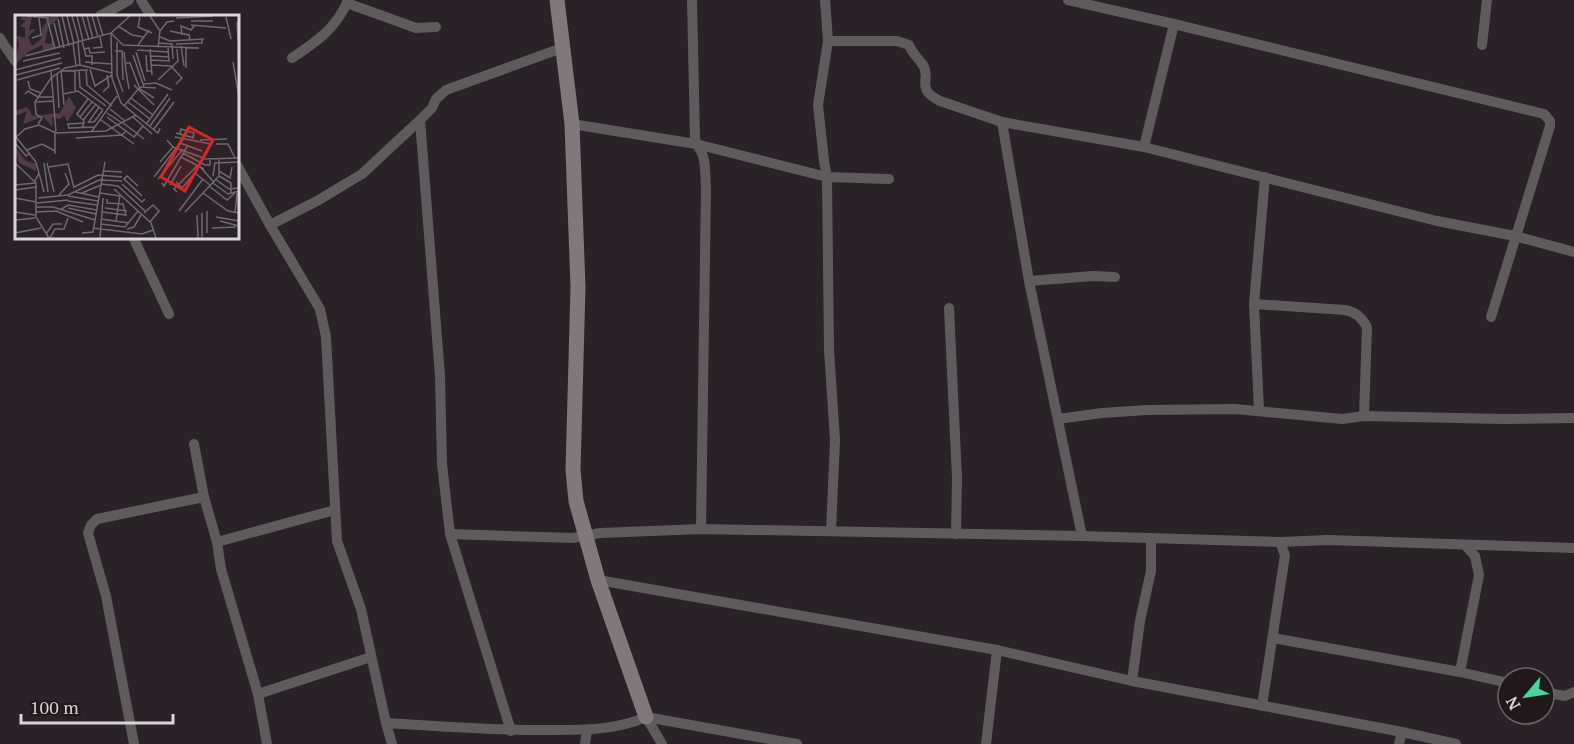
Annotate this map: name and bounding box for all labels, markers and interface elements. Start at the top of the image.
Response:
inset map [15,15,238,238]
north arrow [1496,666,1556,726]
scale bar [21,687,172,725]
text: N [1500,693,1525,714]
text: 100 m [30,695,79,719]

